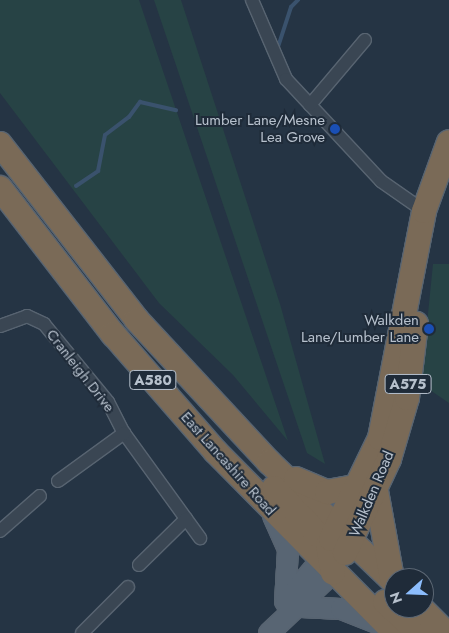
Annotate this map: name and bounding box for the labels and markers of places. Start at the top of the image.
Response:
place label: Lumber Lane/Mesne Lea Grove [195,111,325,146]
marker: Lumber Lane/Mesne Lea Grove [329,123,341,135]
place label: Walkden Lane/Lumber Lane [301,311,419,346]
marker: Walkden Lane/Lumber Lane [423,323,435,335]

